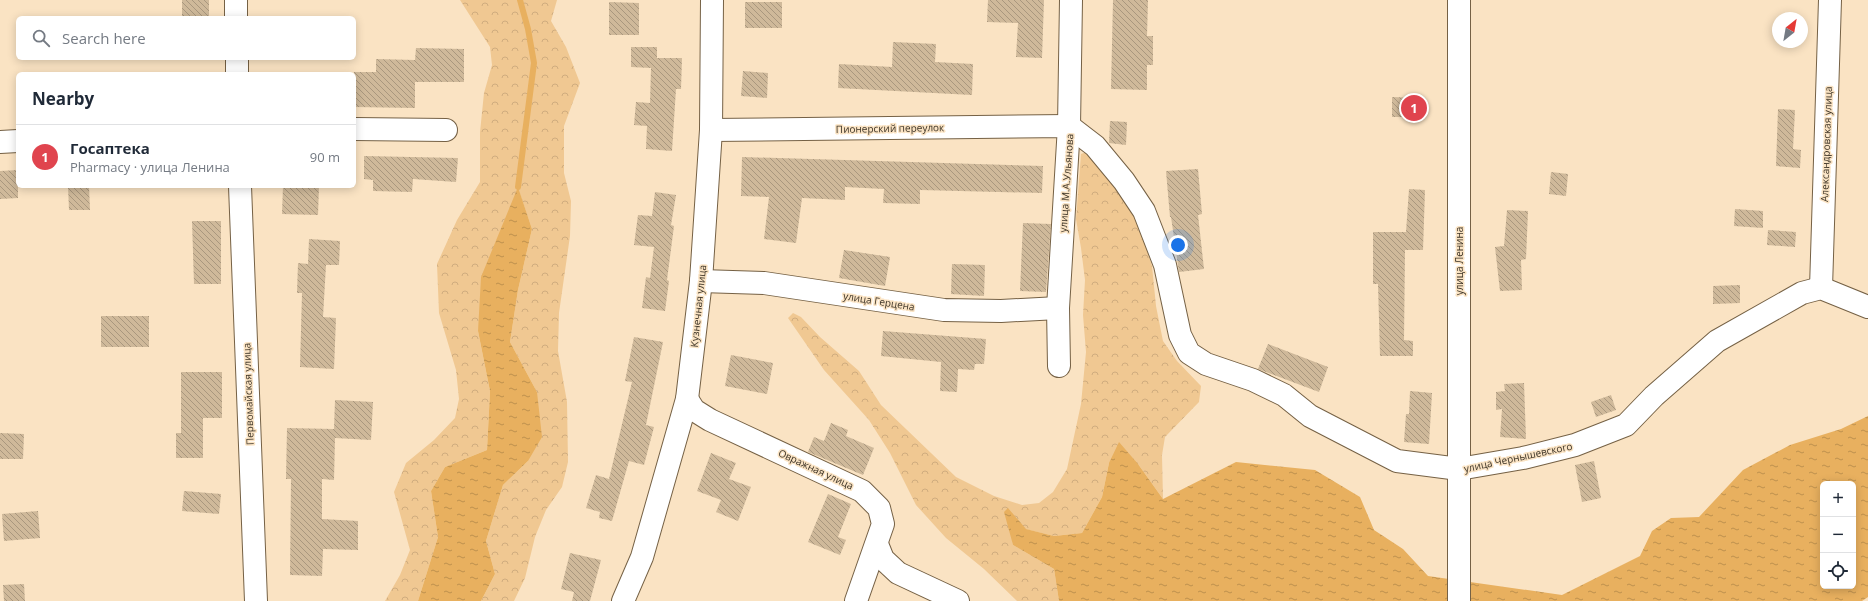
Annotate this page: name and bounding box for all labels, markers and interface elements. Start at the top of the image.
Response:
north arrow [1772,12,1808,48]
search box [16,16,356,60]
icon: search [30,27,52,49]
text: Search here [62,28,146,48]
street label: Александровская улица [1817,86,1835,202]
text: Nearby [32,87,94,110]
pin: 1 [1401,93,1427,123]
street label: Пионерский переулок [836,120,945,136]
street label: улица М.А.Ульянова [1056,133,1076,233]
text: Госаптека [70,138,150,158]
text: 1 [41,148,49,166]
text: 90 m [310,148,340,166]
text: Pharmacy · улица Ленина [70,158,230,176]
street label: улица Ленина [1452,227,1466,295]
your location [1168,235,1188,255]
street label: Кузнечная улица [687,264,709,348]
street label: улица Герцена [842,288,916,314]
street label: Первомайская улица [239,342,257,446]
street label: улица Чернышевского [1462,439,1574,475]
street label: Овражная улица [776,445,856,493]
map controls [1820,481,1856,589]
button: + [1820,481,1856,517]
button: − [1820,517,1856,553]
button: locate [1820,553,1856,589]

